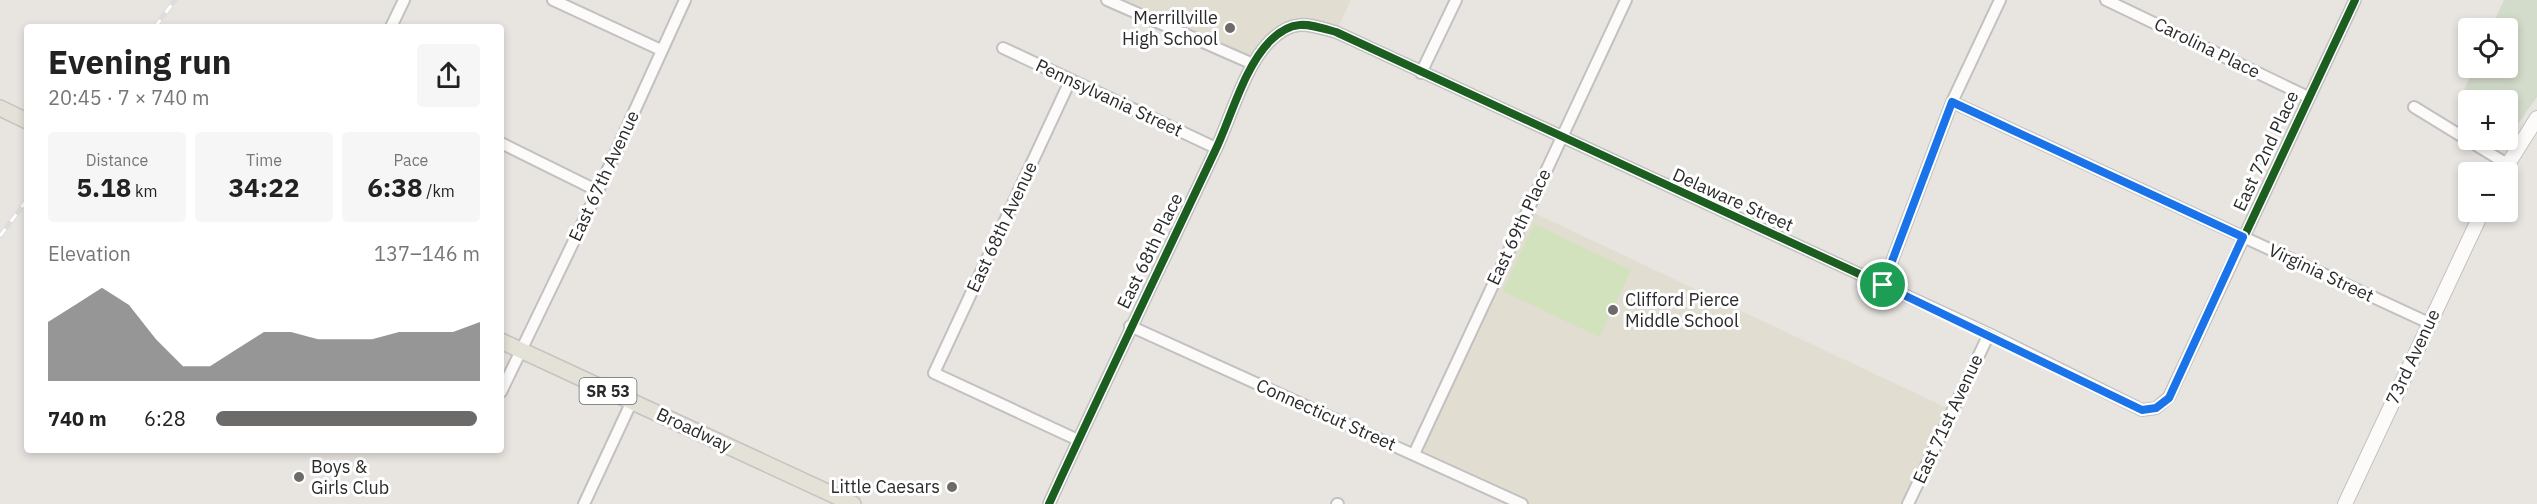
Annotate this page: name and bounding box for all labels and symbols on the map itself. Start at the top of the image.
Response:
place label: Merrillville High School [1122,6,1218,50]
street label: Carolina Place [2150,12,2264,83]
marker: Merrillville High School [1223,21,1237,35]
street label: Pennsylvania Street [1032,53,1186,142]
street label: East 72nd Place [2228,87,2304,215]
street label: East 67th Avenue [563,107,644,245]
street label: East 68th Avenue [961,158,1042,296]
street label: Delaware Street [1669,163,1797,236]
street label: East 69th Place [1482,165,1556,289]
street label: East 68th Place [1112,189,1188,312]
street label: Virginia Street [2265,238,2378,307]
pin [1857,259,1908,310]
place label: Clifford Pierce Middle School [1625,288,1739,332]
marker: Clifford Pierce Middle School [1606,303,1620,317]
street label: 73rd Avenue [2380,305,2445,408]
street label: East 71st Avenue [1907,350,1988,487]
street label: Connecticut Street [1253,373,1400,456]
road number: SR 53 [580,378,636,404]
street label: Broadway [653,402,736,457]
place label: Boys & Girls Club [311,455,389,499]
marker: Boys & Girls Club [292,470,306,484]
place label: Little Caesars [831,475,940,498]
marker: Little Caesars [945,480,959,494]

